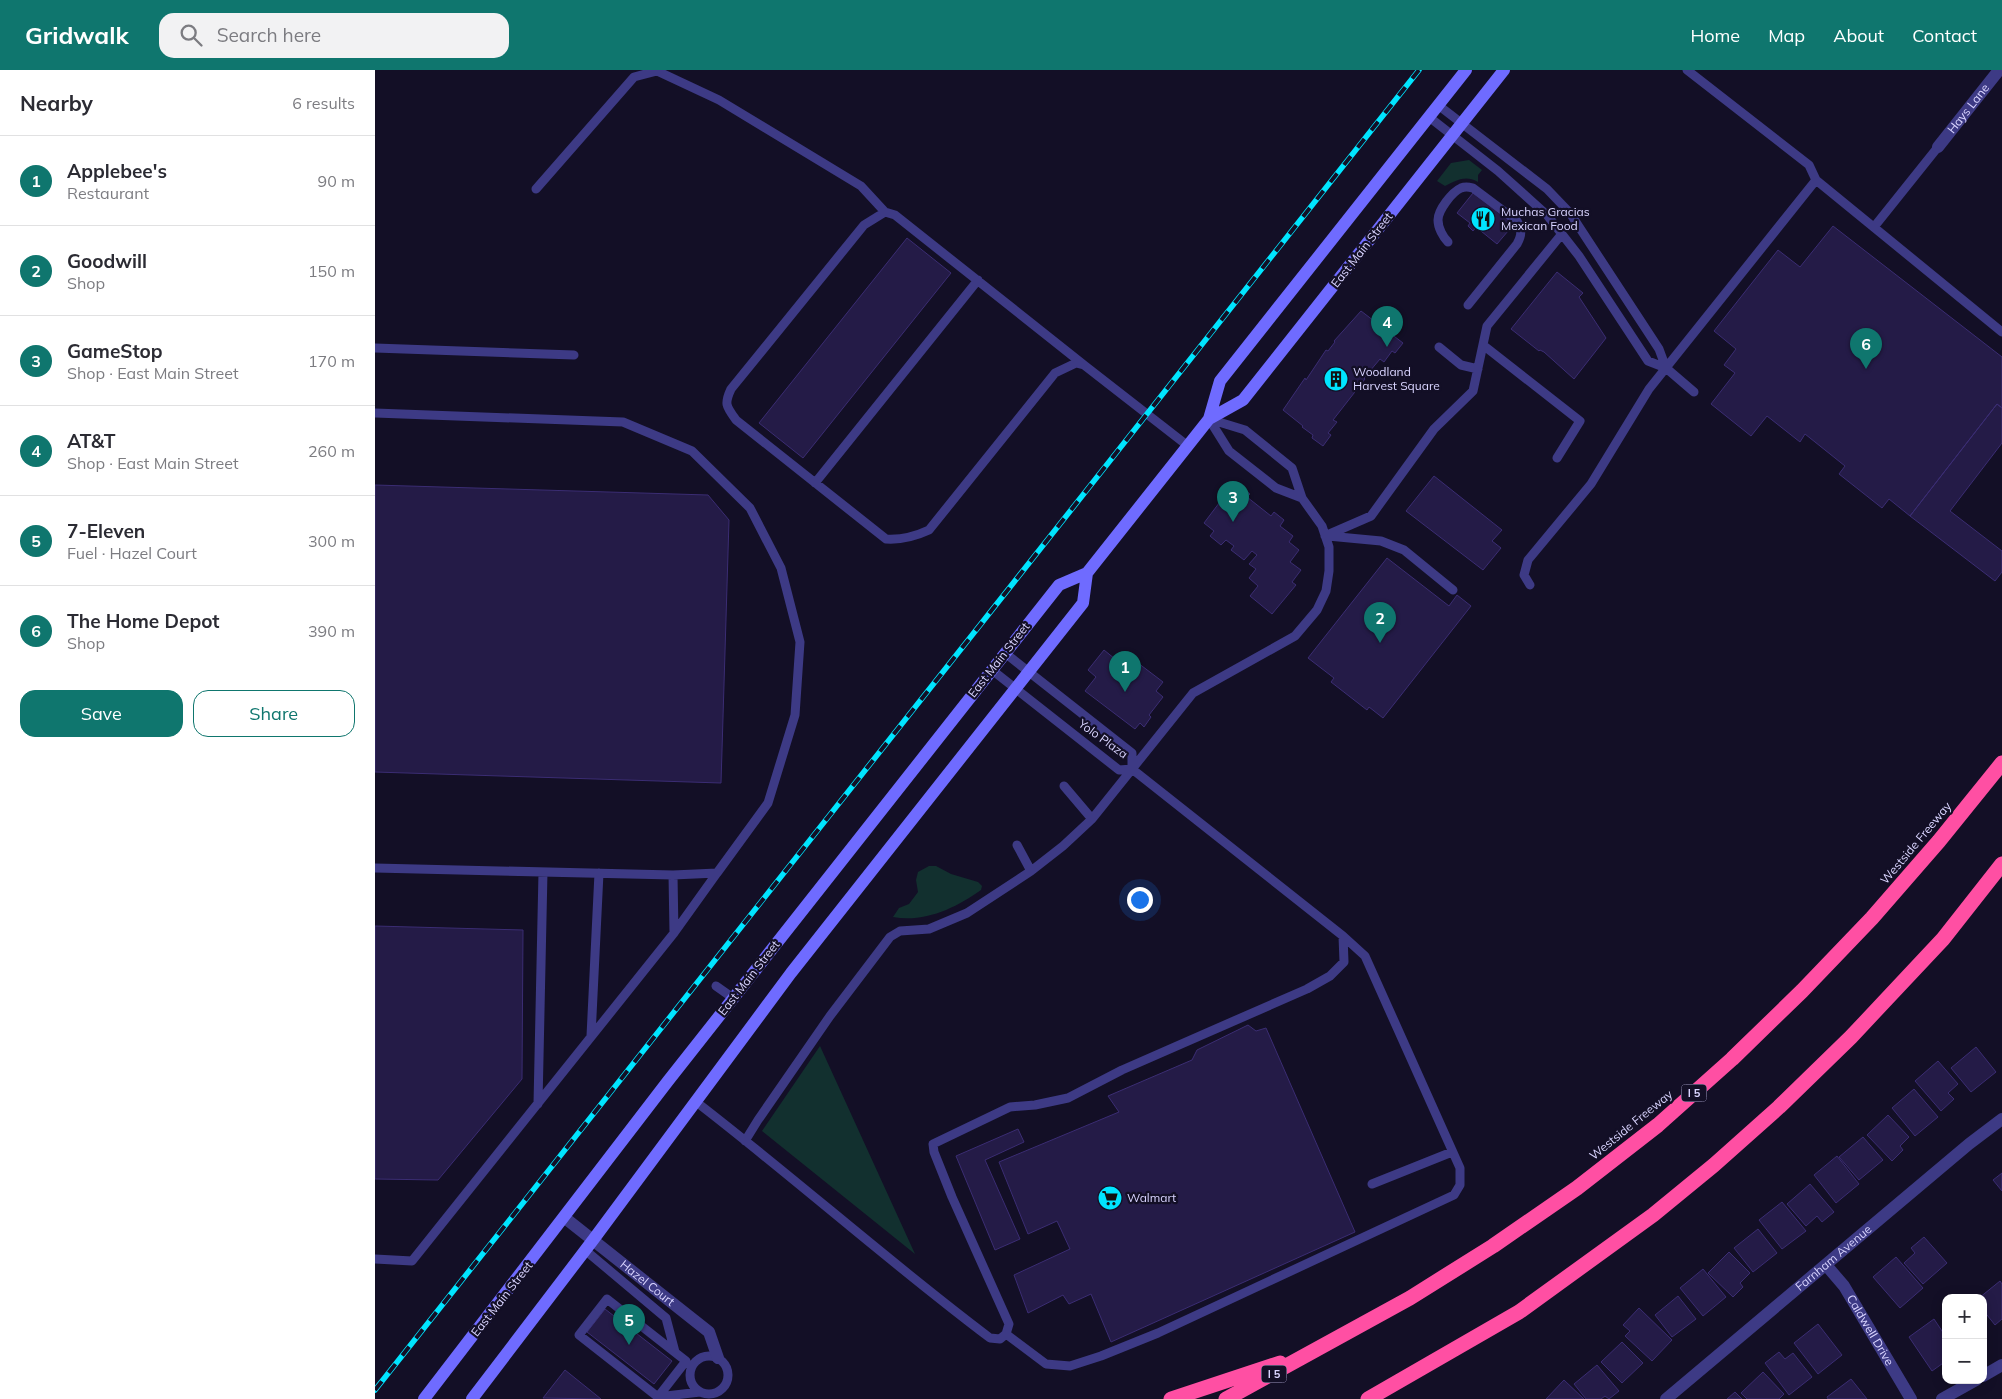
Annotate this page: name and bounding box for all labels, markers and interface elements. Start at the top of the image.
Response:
search box [159,13,509,58]
text: Gridwalk [25,20,129,50]
icon: search [177,21,205,49]
text: Search here [217,23,321,47]
text: Home [1690,24,1740,47]
text: Map [1768,24,1805,47]
text: About [1833,24,1884,47]
text: Contact [1912,24,1977,47]
street label: Hays Lane [1944,80,1992,136]
text: Nearby [20,90,93,116]
text: 6 results [292,93,355,113]
text: Applebee's [67,159,167,183]
text: 1 [31,171,41,191]
text: 90 m [318,171,355,191]
text: Restaurant [67,183,149,203]
place label: Muchas Gracias Mexican Food [1501,204,1590,233]
restaurant icon: Muchas Gracias Mexican Food [1470,206,1496,232]
street label: East Main Street [1328,209,1396,290]
text: Goodwill [67,249,147,273]
text: 2 [31,261,41,281]
text: 150 m [308,261,355,281]
text: Shop [67,273,105,293]
pin: 4 [1371,306,1403,347]
pin: 6 [1850,328,1882,369]
text: GameStop [67,339,163,363]
text: 3 [31,351,41,371]
text: 170 m [308,351,355,371]
text: Shop · East Main Street [67,363,239,383]
place label: Woodland Harvest Square [1353,364,1440,393]
building icon: Woodland Harvest Square [1323,366,1349,392]
text: AT&T [67,429,115,453]
text: 4 [31,441,41,461]
text: 260 m [308,441,355,461]
text: Shop · East Main Street [67,453,239,473]
pin: 3 [1217,481,1249,522]
text: 7-Eleven [67,519,145,543]
text: 5 [31,531,41,551]
text: 300 m [308,531,355,551]
text: Fuel · Hazel Court [67,543,197,563]
pin: 2 [1364,602,1396,643]
text: The Home Depot [67,609,220,633]
street label: East Main Street [965,619,1033,700]
text: 6 [31,621,41,641]
text: 390 m [308,621,355,641]
text: Shop [67,633,105,653]
pin: 1 [1109,651,1141,692]
button: Save [20,690,183,737]
button: Share [193,690,355,737]
street label: Yolo Plaza [1075,715,1131,761]
street label: Westside Freeway [1877,798,1955,887]
your location [1127,887,1153,913]
street label: East Main Street [715,937,783,1018]
road number: I 5 [1681,1084,1707,1102]
street label: Westside Freeway [1586,1086,1676,1163]
supermarket icon: Walmart [1097,1185,1123,1211]
place label: Walmart [1127,1190,1176,1205]
street label: Farnham Avenue [1792,1221,1874,1294]
street label: Hazel Court [617,1257,678,1309]
street label: East Main Street [468,1258,536,1339]
street label: Caldwell Drive [1844,1292,1897,1368]
map controls [1942,1294,1987,1384]
button: + [1942,1294,1987,1339]
pin: 5 [613,1304,645,1345]
button: − [1942,1339,1987,1384]
road number: I 5 [1261,1366,1287,1382]

